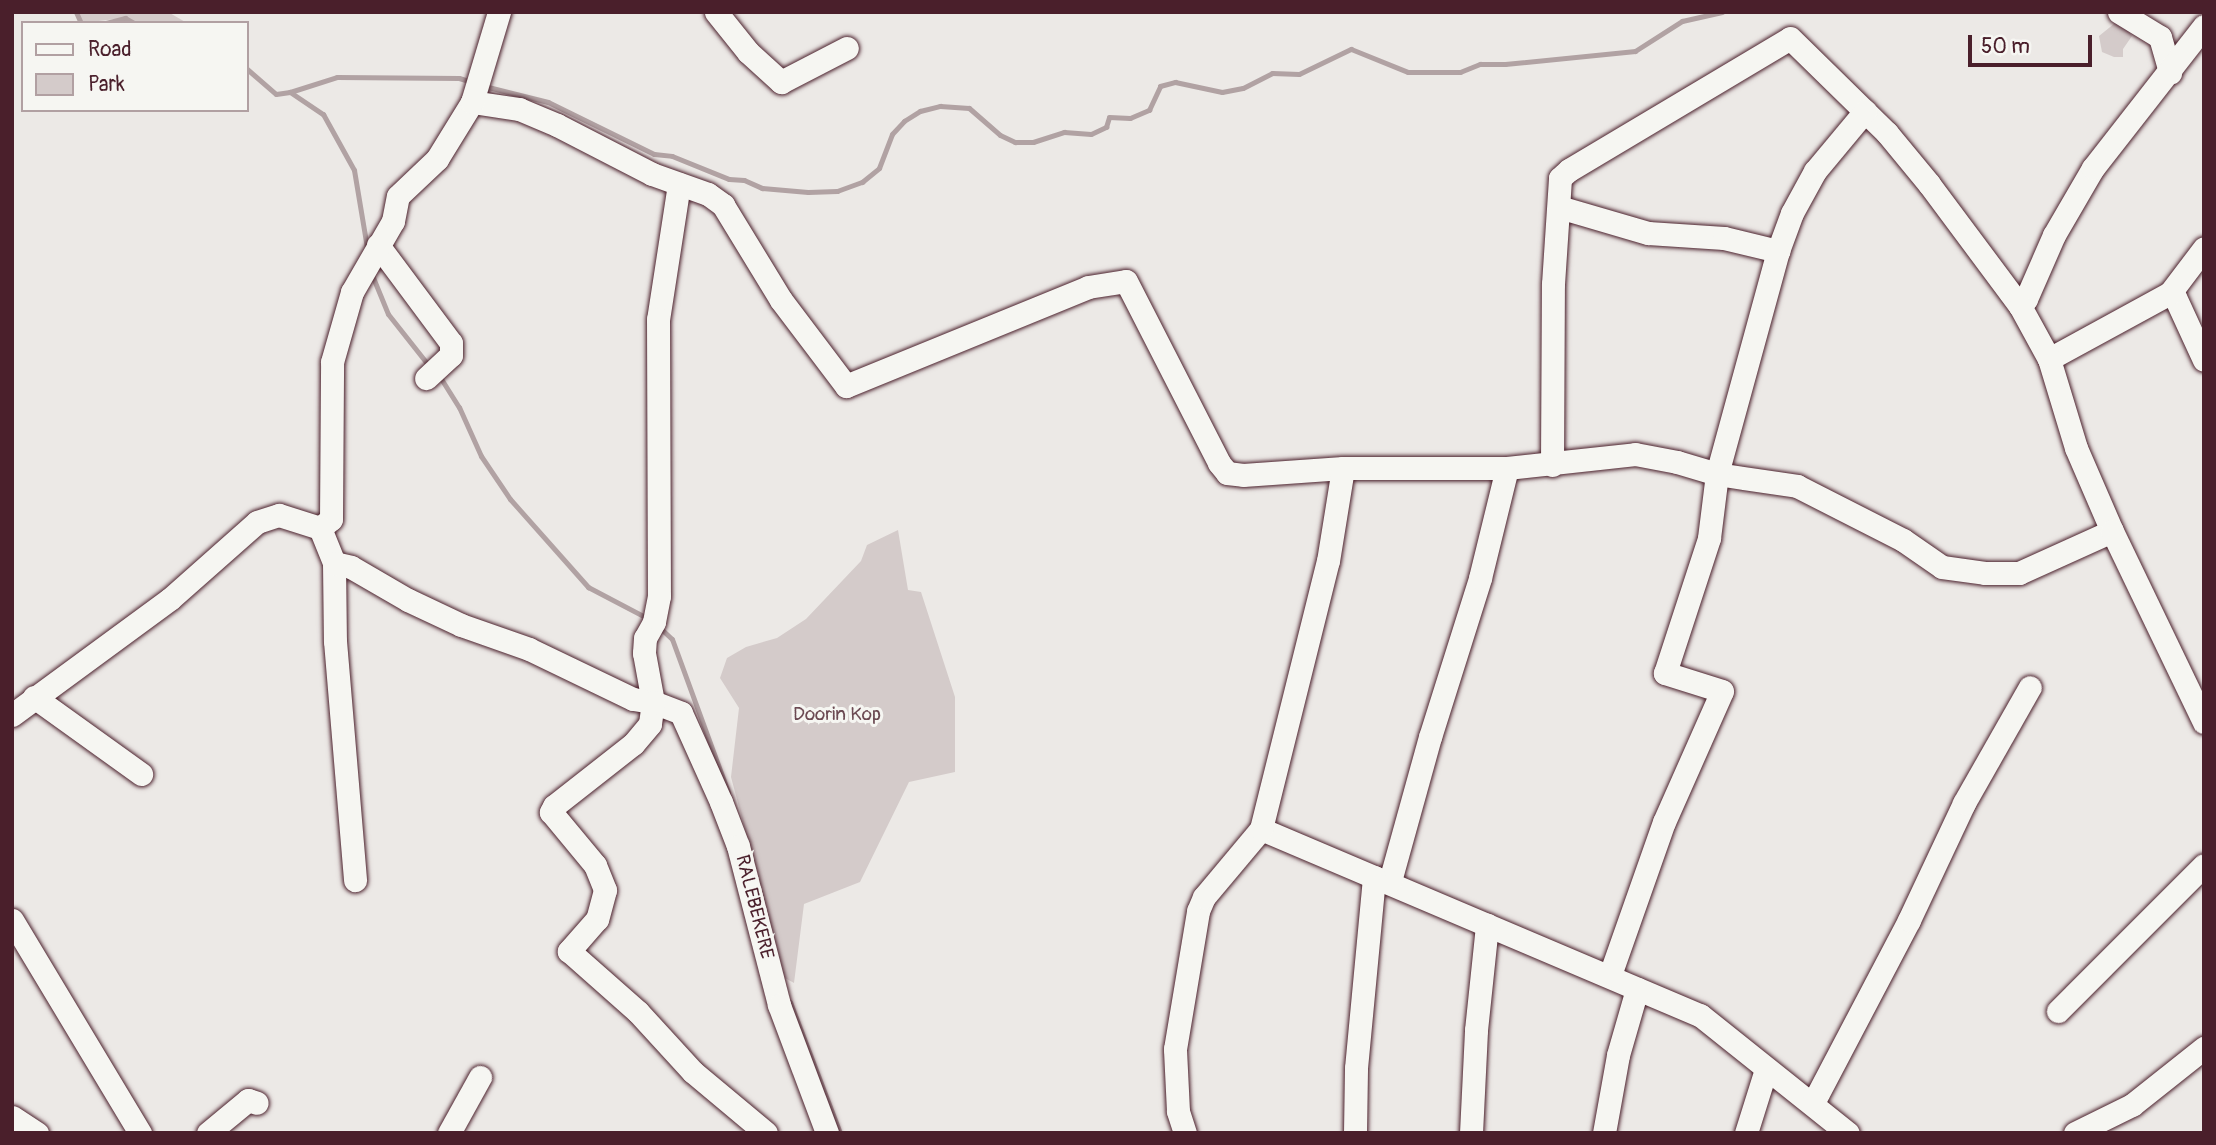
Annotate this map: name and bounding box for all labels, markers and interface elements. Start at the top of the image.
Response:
legend [21,21,248,112]
scale bar [1971,21,2095,65]
text: 50 m [1981,33,2030,60]
text: Road [88,36,132,63]
text: Park [88,71,125,98]
park label: Doorin Kop [793,704,881,726]
street label: RALEBEKERE [730,852,778,962]

